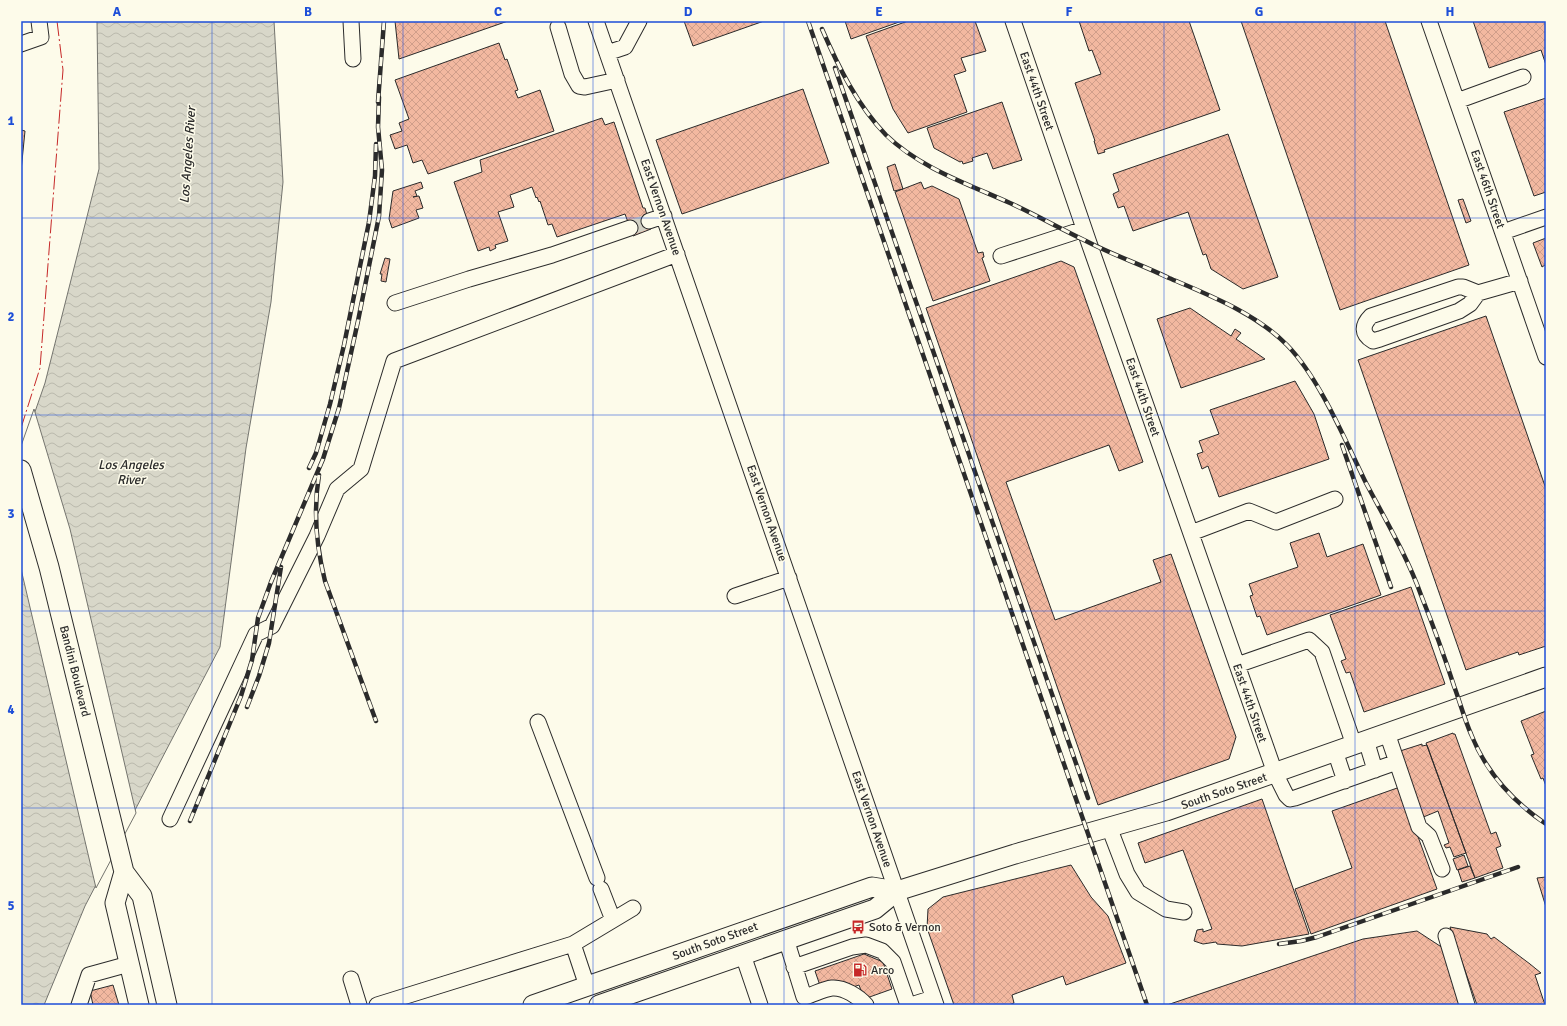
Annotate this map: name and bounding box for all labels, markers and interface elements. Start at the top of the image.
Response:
text: A [113,4,122,20]
text: B [304,4,312,20]
text: C [494,4,502,20]
text: D [684,4,693,20]
text: E [875,4,883,20]
text: F [1066,4,1073,20]
text: G [1255,4,1263,20]
text: H [1446,4,1454,20]
street label: East 44th Street [1016,50,1057,133]
water label: Los Angeles River [177,104,200,204]
text: 1 [7,113,15,129]
street label: East 46th Street [1467,148,1508,231]
street label: East Vernon Avenue [637,157,684,257]
text: 2 [7,309,15,325]
street label: East 44th Street [1122,356,1163,439]
water label: Los Angeles River [98,457,165,488]
street label: East Vernon Avenue [743,463,790,563]
text: 3 [7,506,15,522]
street label: Bandini Boulevard [56,624,93,718]
street label: East 44th Street [1229,662,1270,745]
text: 4 [7,702,15,718]
street label: East Vernon Avenue [848,769,895,869]
street label: South Soto Street [1179,770,1269,813]
text: 5 [7,898,15,914]
street label: South Soto Street [670,919,760,964]
bus stop icon: Soto & Vernon [850,919,866,935]
place label: Soto & Vernon [869,920,941,935]
fuel station icon: Arco [852,962,868,978]
place label: Arco [871,963,894,978]

